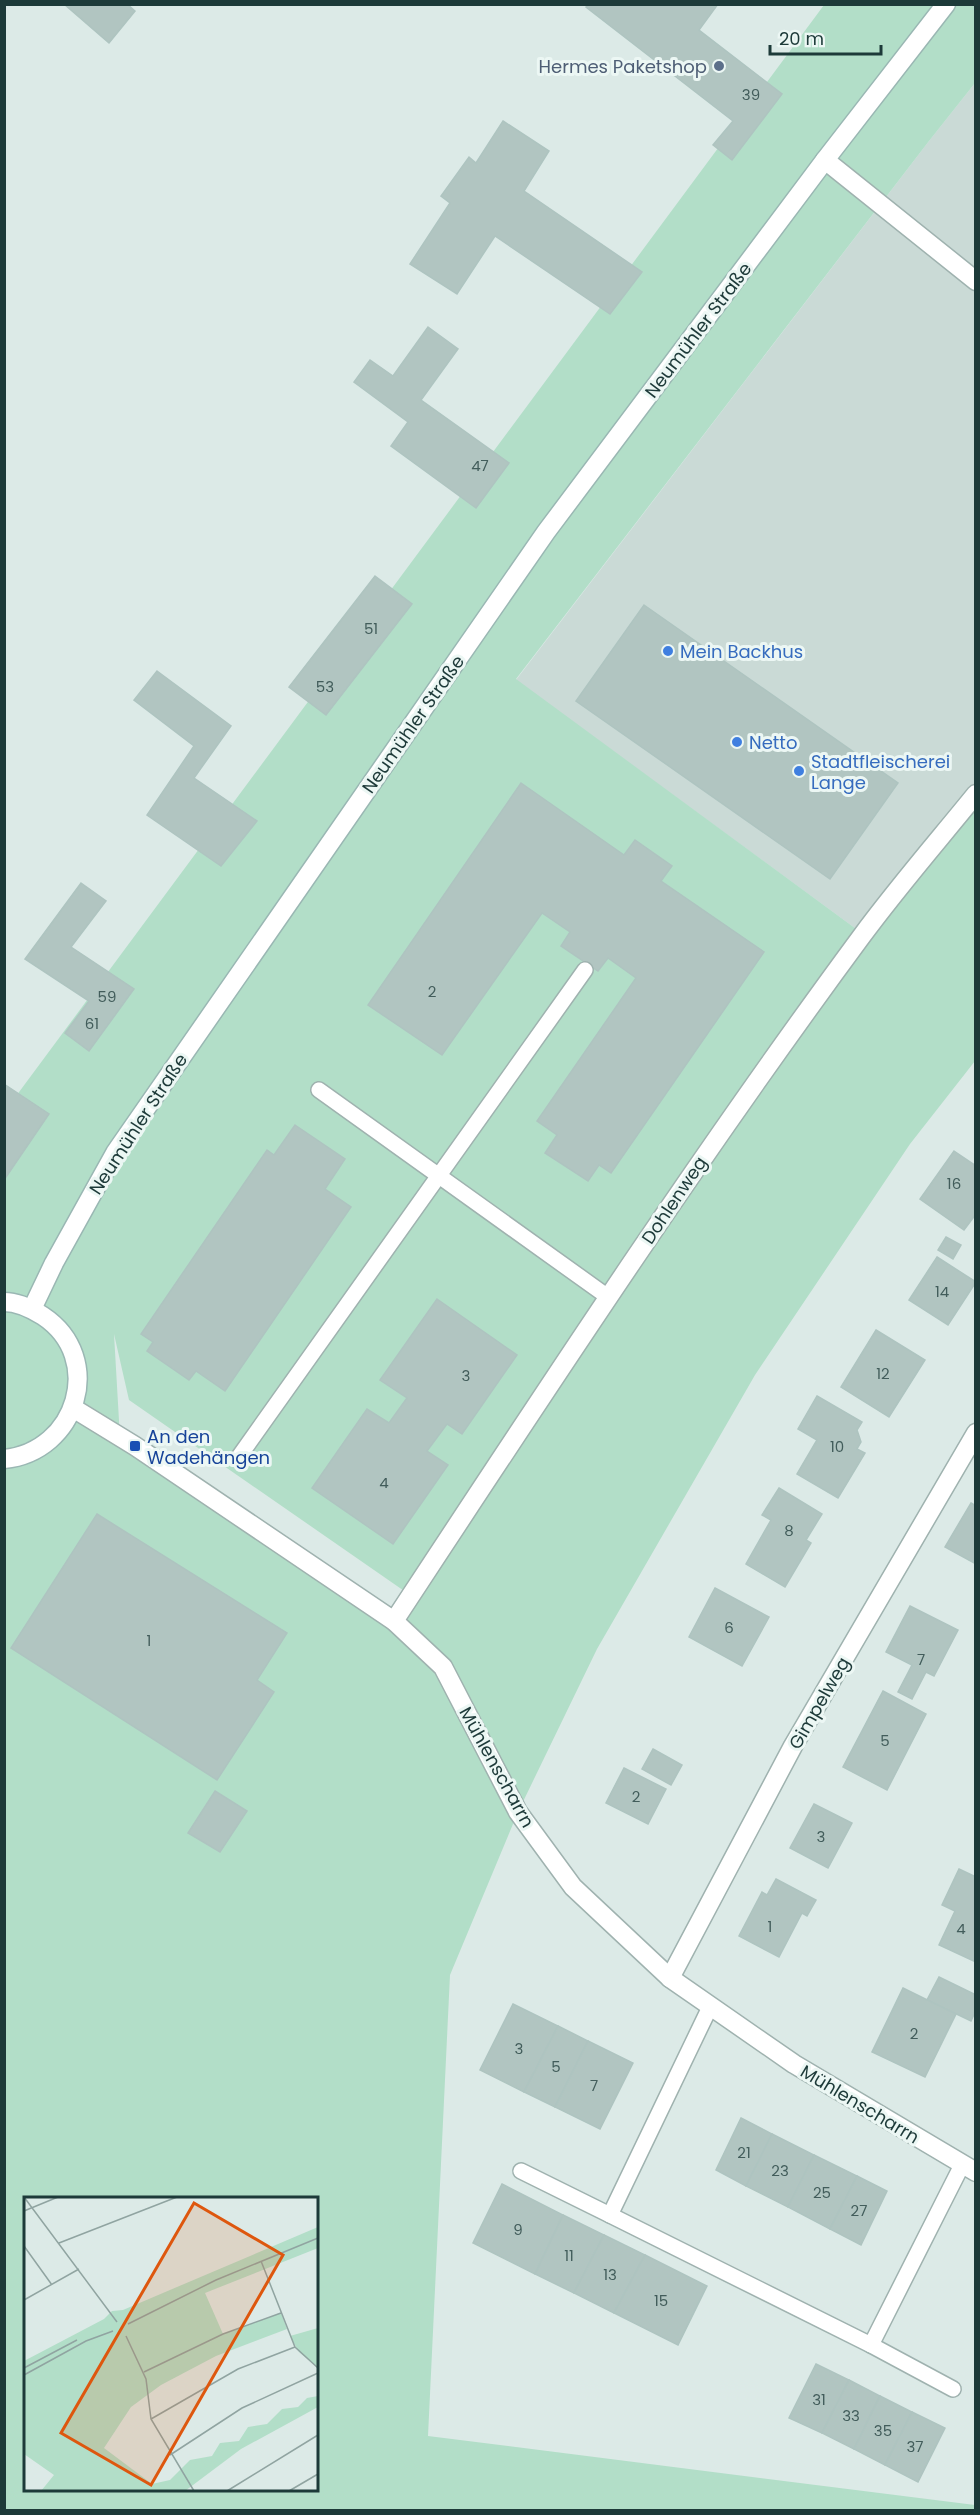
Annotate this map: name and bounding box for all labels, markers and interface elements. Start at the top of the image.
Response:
scale bar [770,18,881,56]
text: 20 m [779,26,824,51]
place label: Hermes Paketshop [539,54,707,79]
marker: Hermes Paketshop [712,59,726,73]
house number: 39 [742,84,760,105]
street label: Neumühler Straße [639,257,757,403]
house number: 47 [471,455,489,476]
house number: 51 [364,618,378,639]
place label: Mein Backhus [680,639,803,664]
marker: Mein Backhus [661,644,675,658]
street label: Neumühler Straße [356,650,470,798]
house number: 53 [316,676,334,697]
place label: Netto [749,730,797,755]
marker: Netto [730,735,744,749]
place label: Stadtfleischerei Lange [811,749,950,795]
marker: Stadtfleischerei Lange [792,764,806,778]
house number: 2 [428,981,436,1002]
house number: 59 [98,986,116,1007]
house number: 61 [85,1013,99,1034]
street label: Neumühler Straße [83,1049,193,1199]
street label: Dohlenweg [635,1151,713,1249]
house number: 16 [947,1173,961,1194]
house number: 14 [935,1281,949,1302]
house number: 12 [876,1363,890,1384]
house number: 3 [462,1365,470,1386]
place label: An den Wadehängen [147,1424,270,1470]
house number: 10 [830,1436,844,1457]
marker: An den Wadehängen [128,1439,142,1453]
house number: 4 [379,1472,389,1493]
house number: 8 [784,1520,794,1541]
house number: 6 [724,1617,734,1638]
house number: 1 [147,1630,151,1651]
house number: 7 [917,1649,925,1670]
street label: Gimpelweg [782,1652,856,1754]
street label: Mühlenscharrn [453,1702,541,1832]
house number: 5 [880,1730,890,1751]
house number: 2 [632,1786,640,1807]
house number: 3 [817,1826,825,1847]
house number: 1 [768,1916,772,1937]
house number: 4 [956,1918,966,1939]
house number: 2 [910,2023,918,2044]
house number: 3 [515,2038,523,2059]
house number: 5 [551,2056,561,2077]
street label: Mühlenscharrn [796,2059,924,2149]
house number: 7 [590,2075,598,2096]
house number: 21 [737,2142,751,2163]
house number: 23 [771,2160,789,2181]
house number: 25 [813,2182,831,2203]
inset map [24,2197,318,2491]
house number: 27 [851,2200,867,2221]
house number: 9 [513,2219,523,2240]
house number: 11 [564,2245,574,2266]
house number: 13 [603,2264,617,2285]
house number: 15 [654,2290,668,2311]
house number: 31 [812,2389,826,2410]
house number: 33 [842,2405,860,2426]
house number: 35 [874,2420,892,2441]
house number: 37 [906,2436,924,2457]

